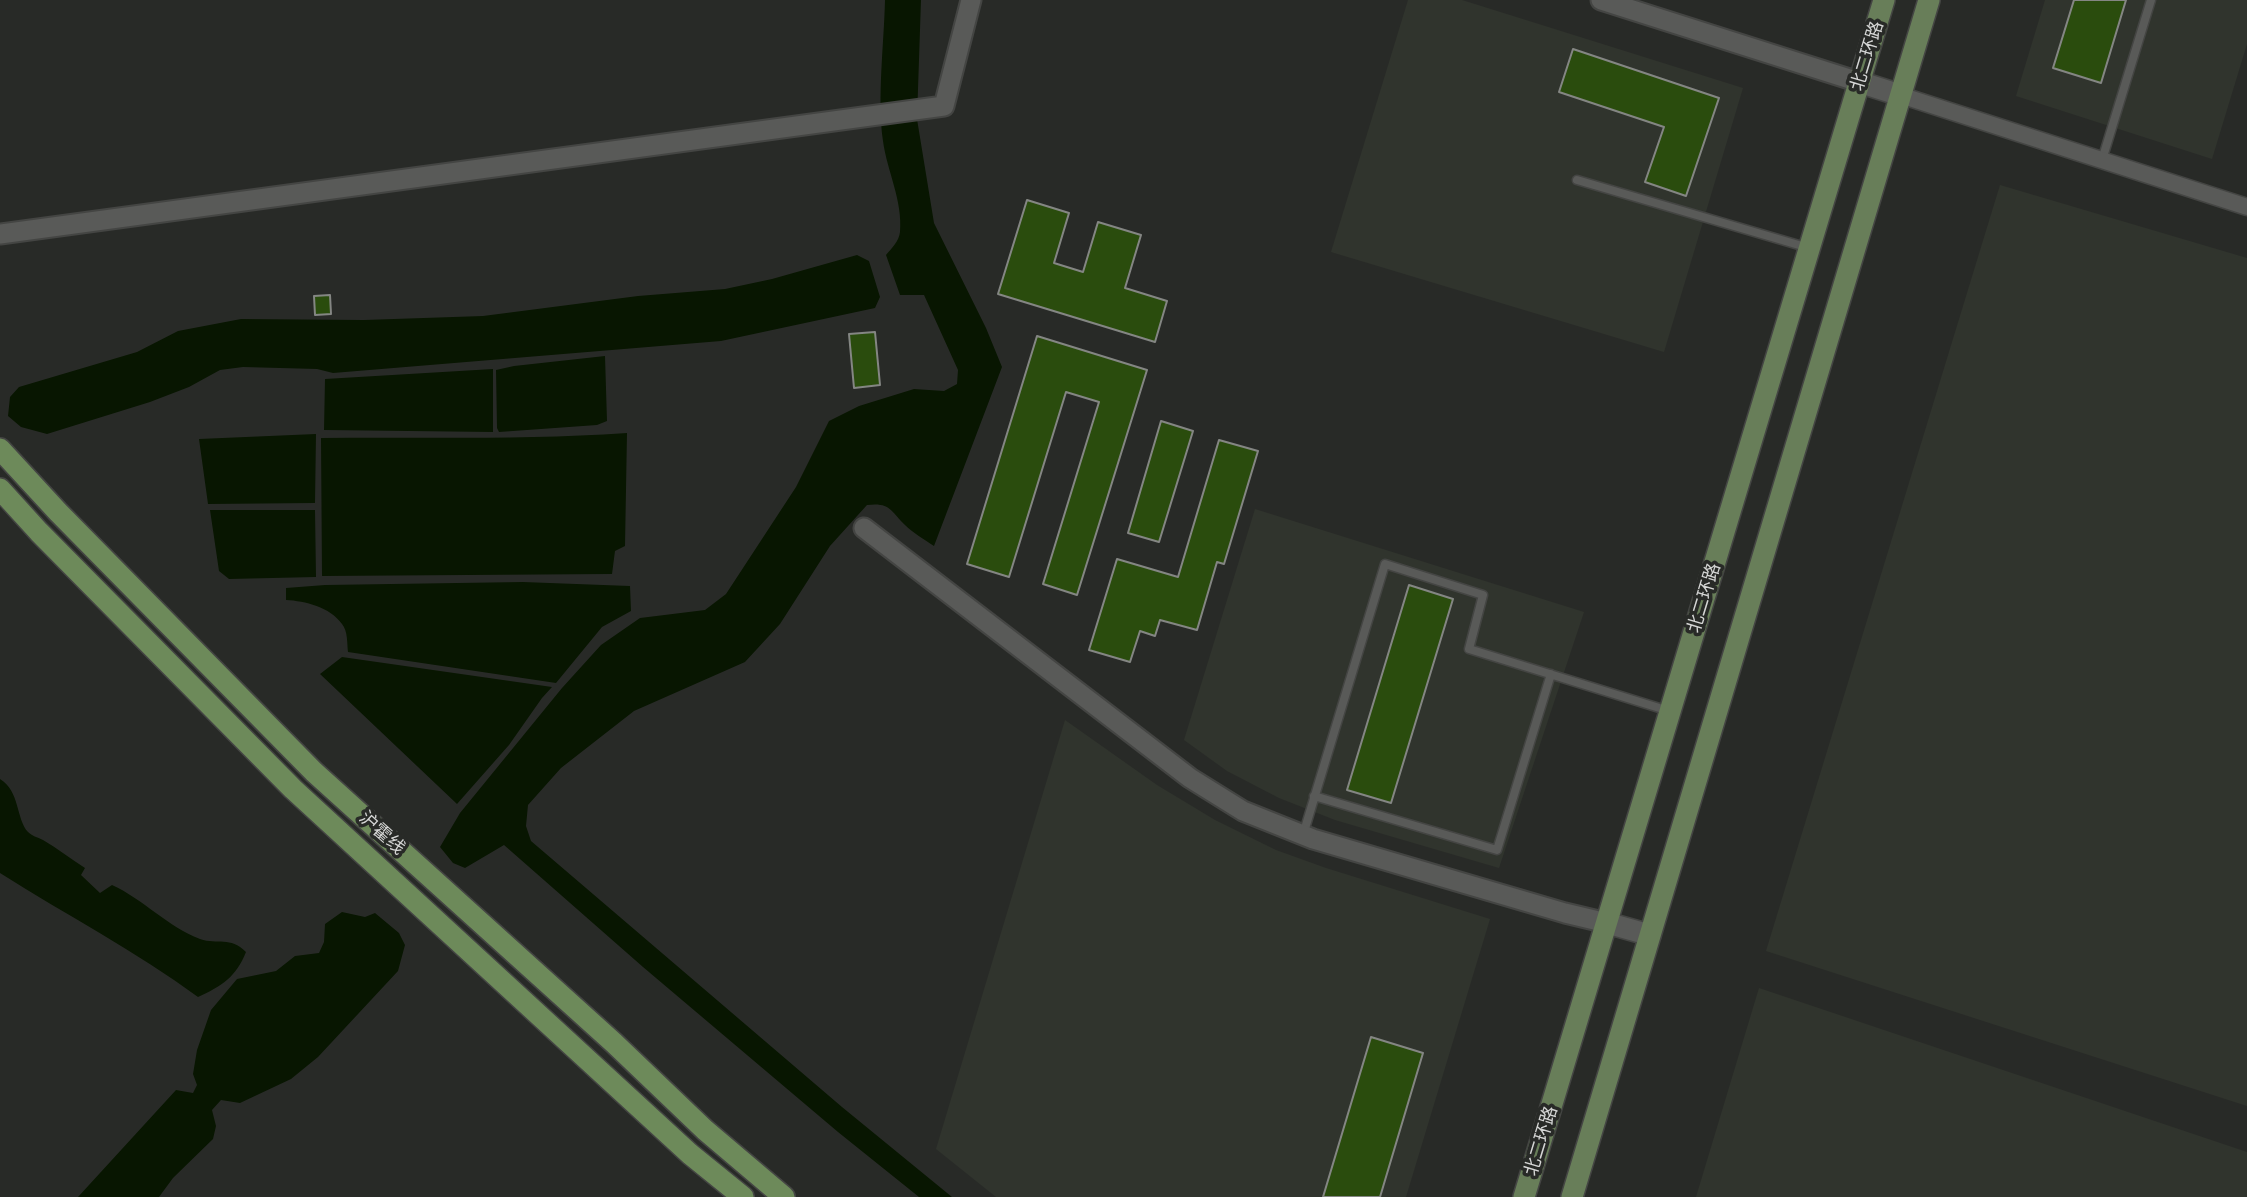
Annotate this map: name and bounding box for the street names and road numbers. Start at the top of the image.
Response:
street label: 北二环路 [1846,18,1888,94]
street label: 北二环路 [1683,560,1725,636]
street label: 沪霍线 [355,807,409,859]
street label: 北二环路 [1520,1103,1562,1179]

